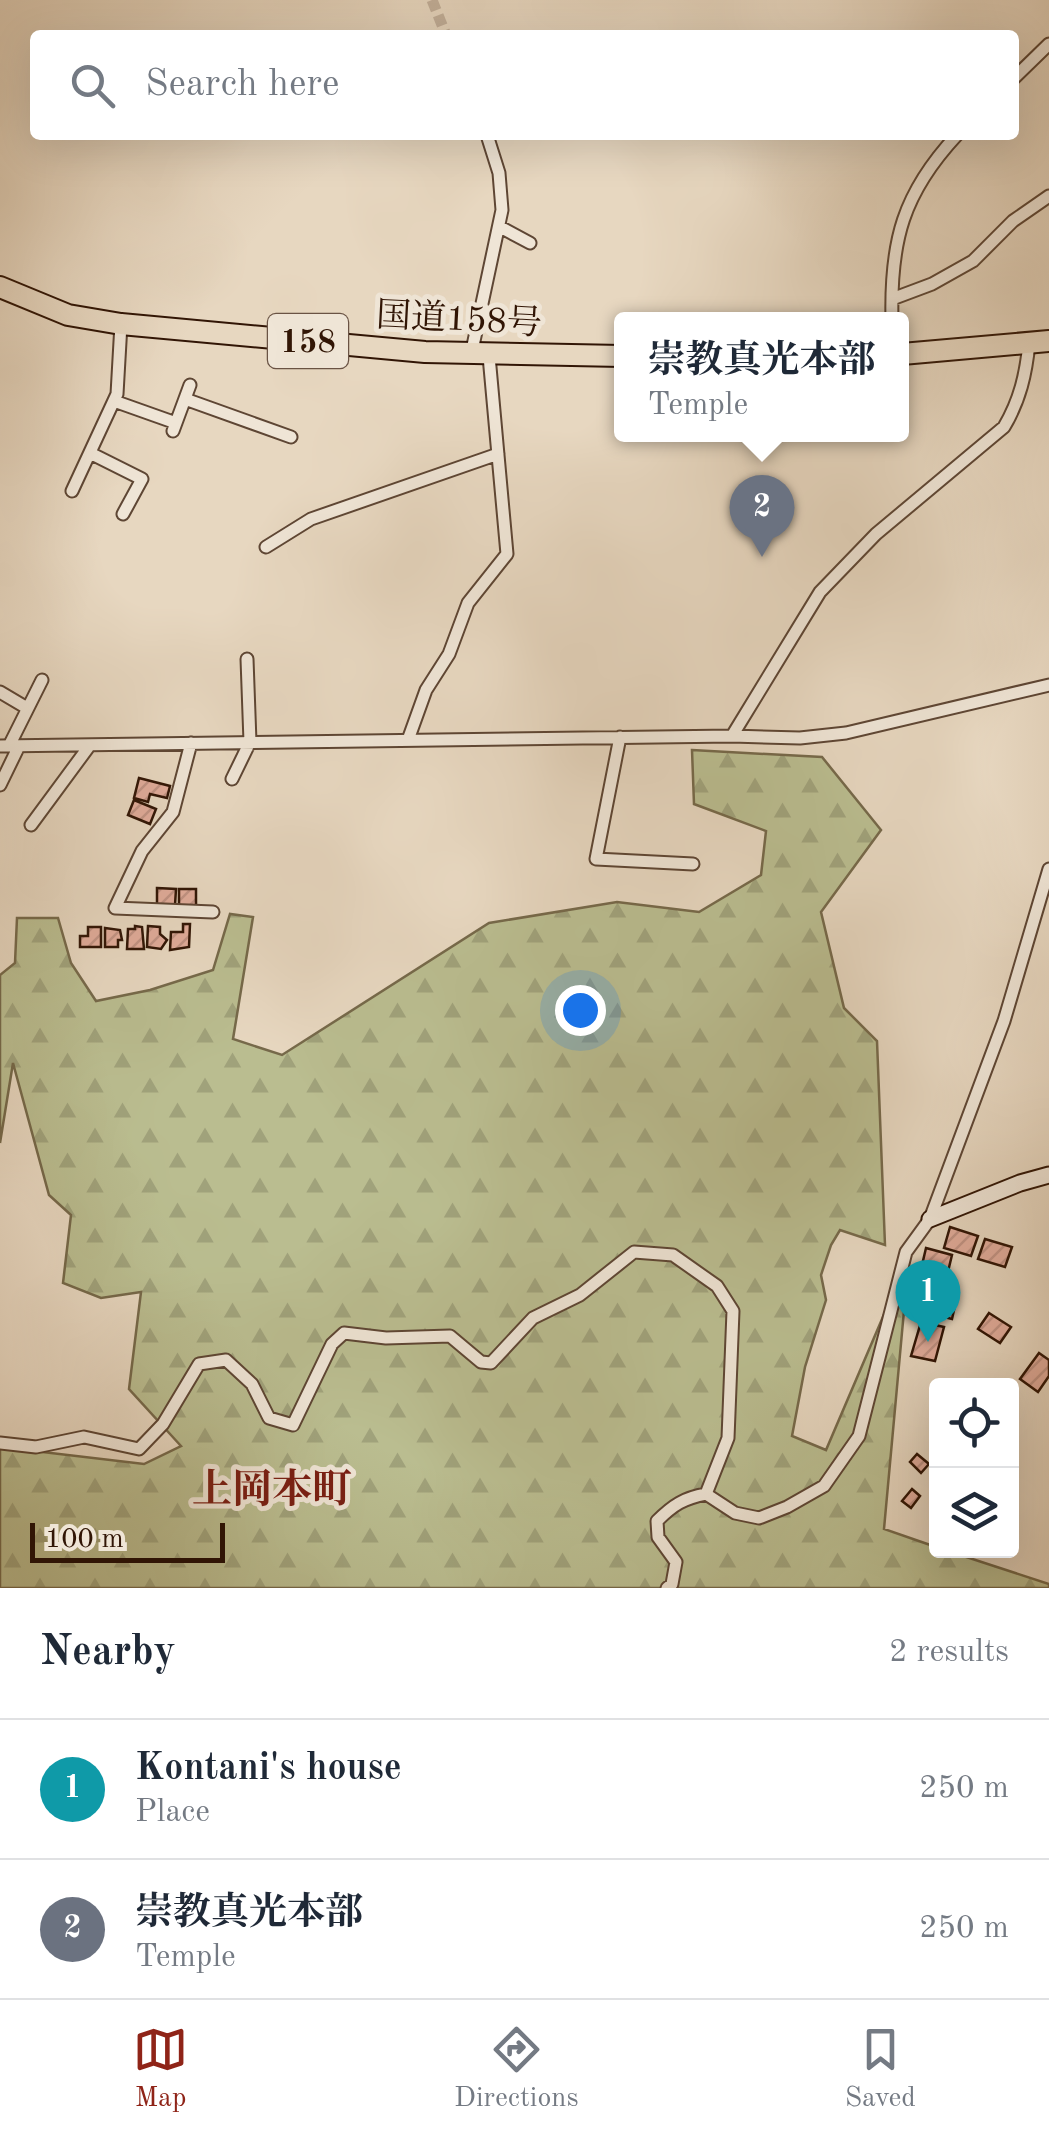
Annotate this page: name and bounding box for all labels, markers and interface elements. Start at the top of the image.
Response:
search box [30,30,1019,140]
icon: search [65,58,120,113]
text: Search here [145,66,340,104]
street label: 国道158号 [375,296,543,342]
popup [614,312,909,442]
road number: 158 [268,314,348,368]
text: 崇教真光本部 [647,343,876,381]
text: Temple [647,390,748,422]
pin: 2 [730,474,794,557]
your location [555,985,606,1036]
pin: 1 [896,1260,960,1342]
map controls [929,1378,1019,1558]
button: locate [929,1378,1019,1468]
district label: 上岡本町 [192,1468,352,1512]
button: layers [929,1468,1019,1558]
scale bar [30,1518,225,1562]
text: 100 m [45,1526,124,1554]
text: Nearby [40,1632,176,1674]
text: 2 results [889,1637,1009,1669]
text: Kontani's house [135,1750,402,1788]
text: 1 [63,1773,82,1805]
text: 250 m [919,1773,1009,1805]
text: Place [135,1797,210,1829]
text: 崇教真光本部 [135,1895,363,1933]
text: 2 [63,1913,82,1945]
text: 250 m [919,1913,1009,1945]
text: Temple [135,1942,236,1974]
tab: Map [133,2022,188,2117]
tab: Directions [454,2022,579,2117]
tab: Saved [845,2022,916,2117]

